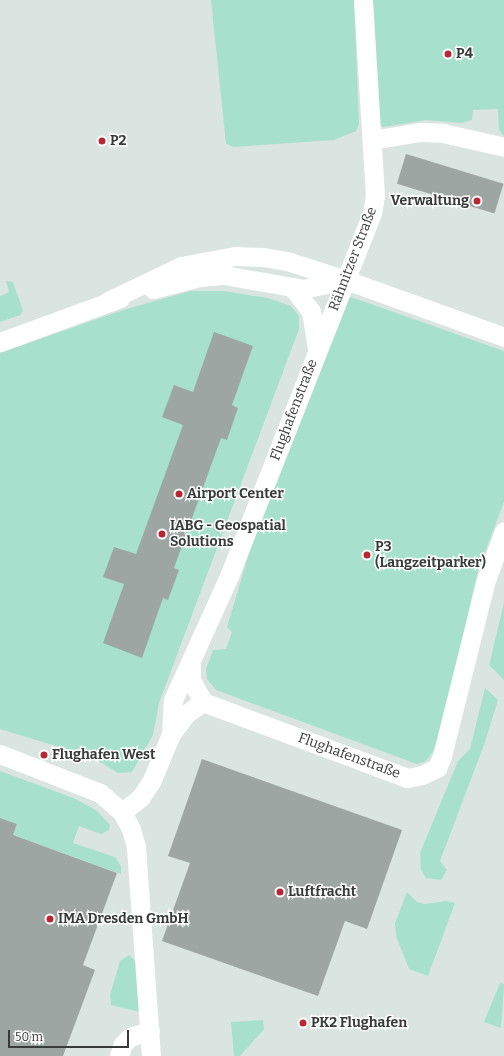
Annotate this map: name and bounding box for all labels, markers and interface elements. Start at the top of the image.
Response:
place label: P4 [456,46,473,62]
marker: P4 [443,49,453,59]
place label: P2 [110,133,126,149]
marker: P2 [97,136,107,146]
place label: Verwaltung [391,193,469,209]
marker: Verwaltung [472,196,482,206]
street label: Rähnitzer Straße [325,205,381,313]
street label: Flughafenstraße [267,357,321,463]
place label: Airport Center [187,486,284,502]
marker: Airport Center [174,489,184,499]
place label: IABG - Geospatial Solutions [170,518,286,550]
marker: IABG - Geospatial Solutions [157,529,167,539]
place label: P3 (Langzeitparker) [375,539,486,572]
marker: P3 (Langzeitparker) [362,550,372,560]
street label: Flughafenstraße [296,730,402,782]
place label: Flughafen West [52,747,156,763]
marker: Flughafen West [39,750,49,760]
place label: Luftfracht [288,884,356,900]
marker: Luftfracht [275,887,285,897]
place label: IMA Dresden GmbH [58,911,189,927]
marker: IMA Dresden GmbH [45,914,55,924]
place label: PK2 Flughafen [311,1015,407,1031]
marker: PK2 Flughafen [298,1018,308,1028]
scale bar [10,1022,131,1048]
text: 50 m [15,1030,43,1044]

